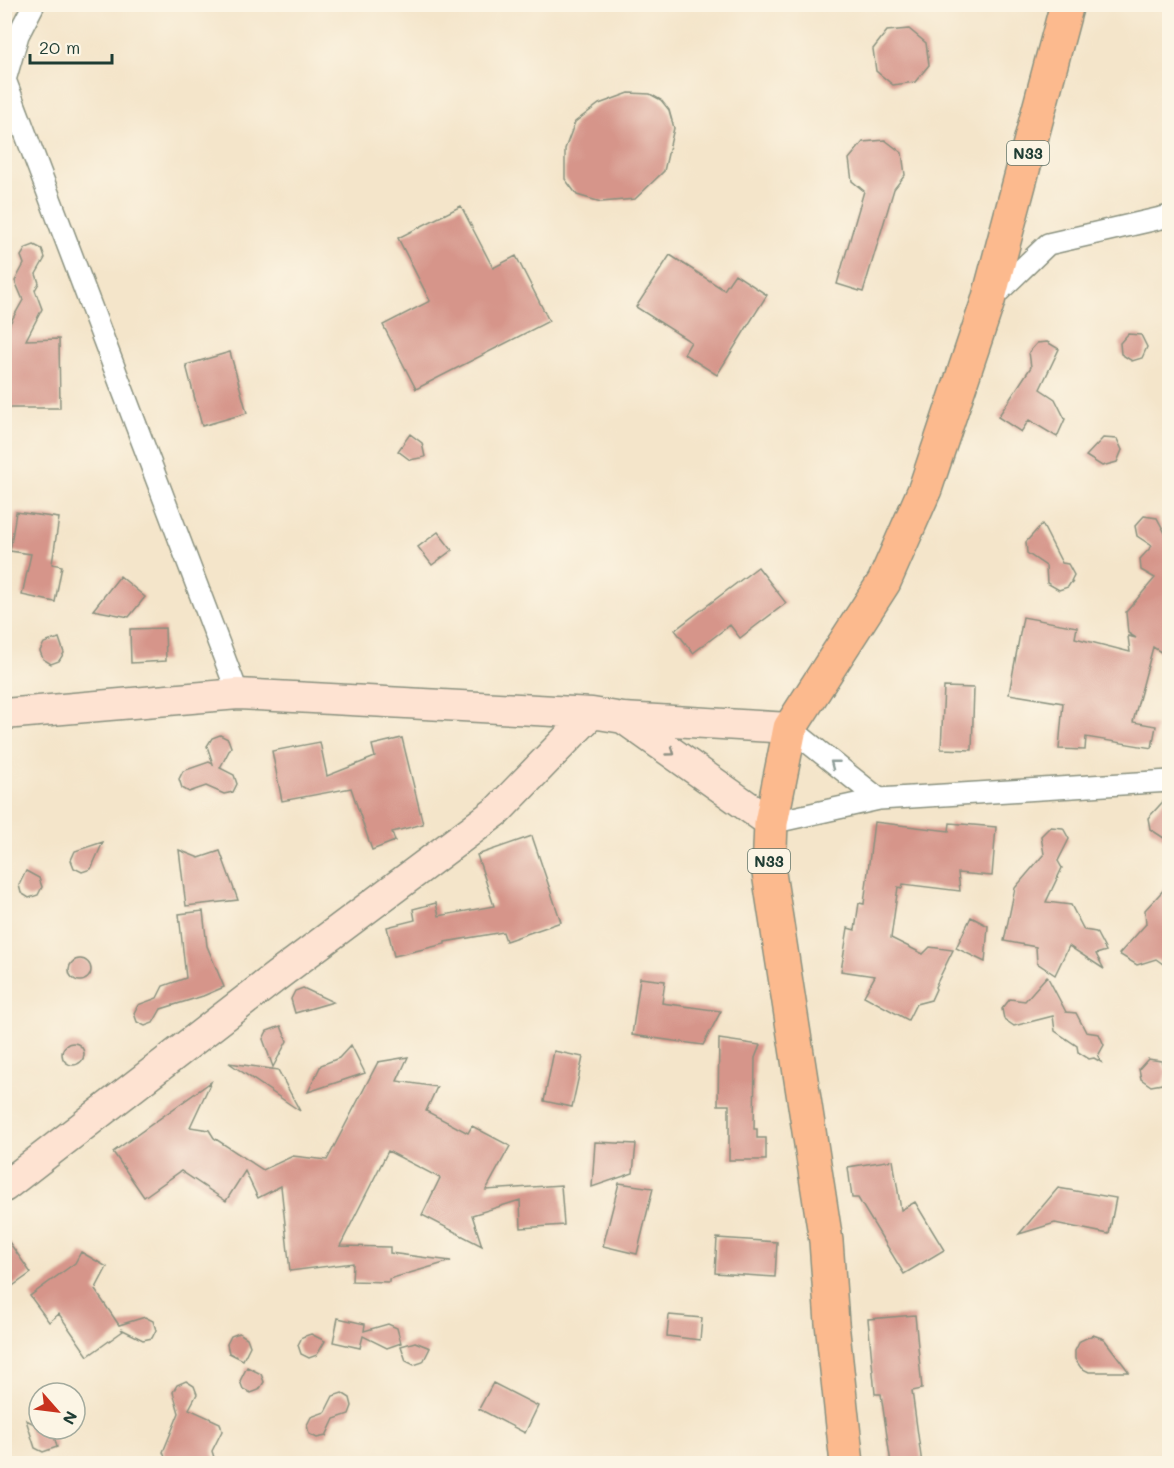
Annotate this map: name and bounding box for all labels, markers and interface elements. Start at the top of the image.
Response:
scale bar [30,27,112,65]
text: 20 m [39,35,80,59]
road number: N33 [1007,141,1049,165]
one-way arrow [664,745,675,756]
one-way arrow [830,760,841,771]
road number: N33 [748,849,790,873]
north arrow [27,1381,87,1441]
text: N [59,1408,83,1429]

